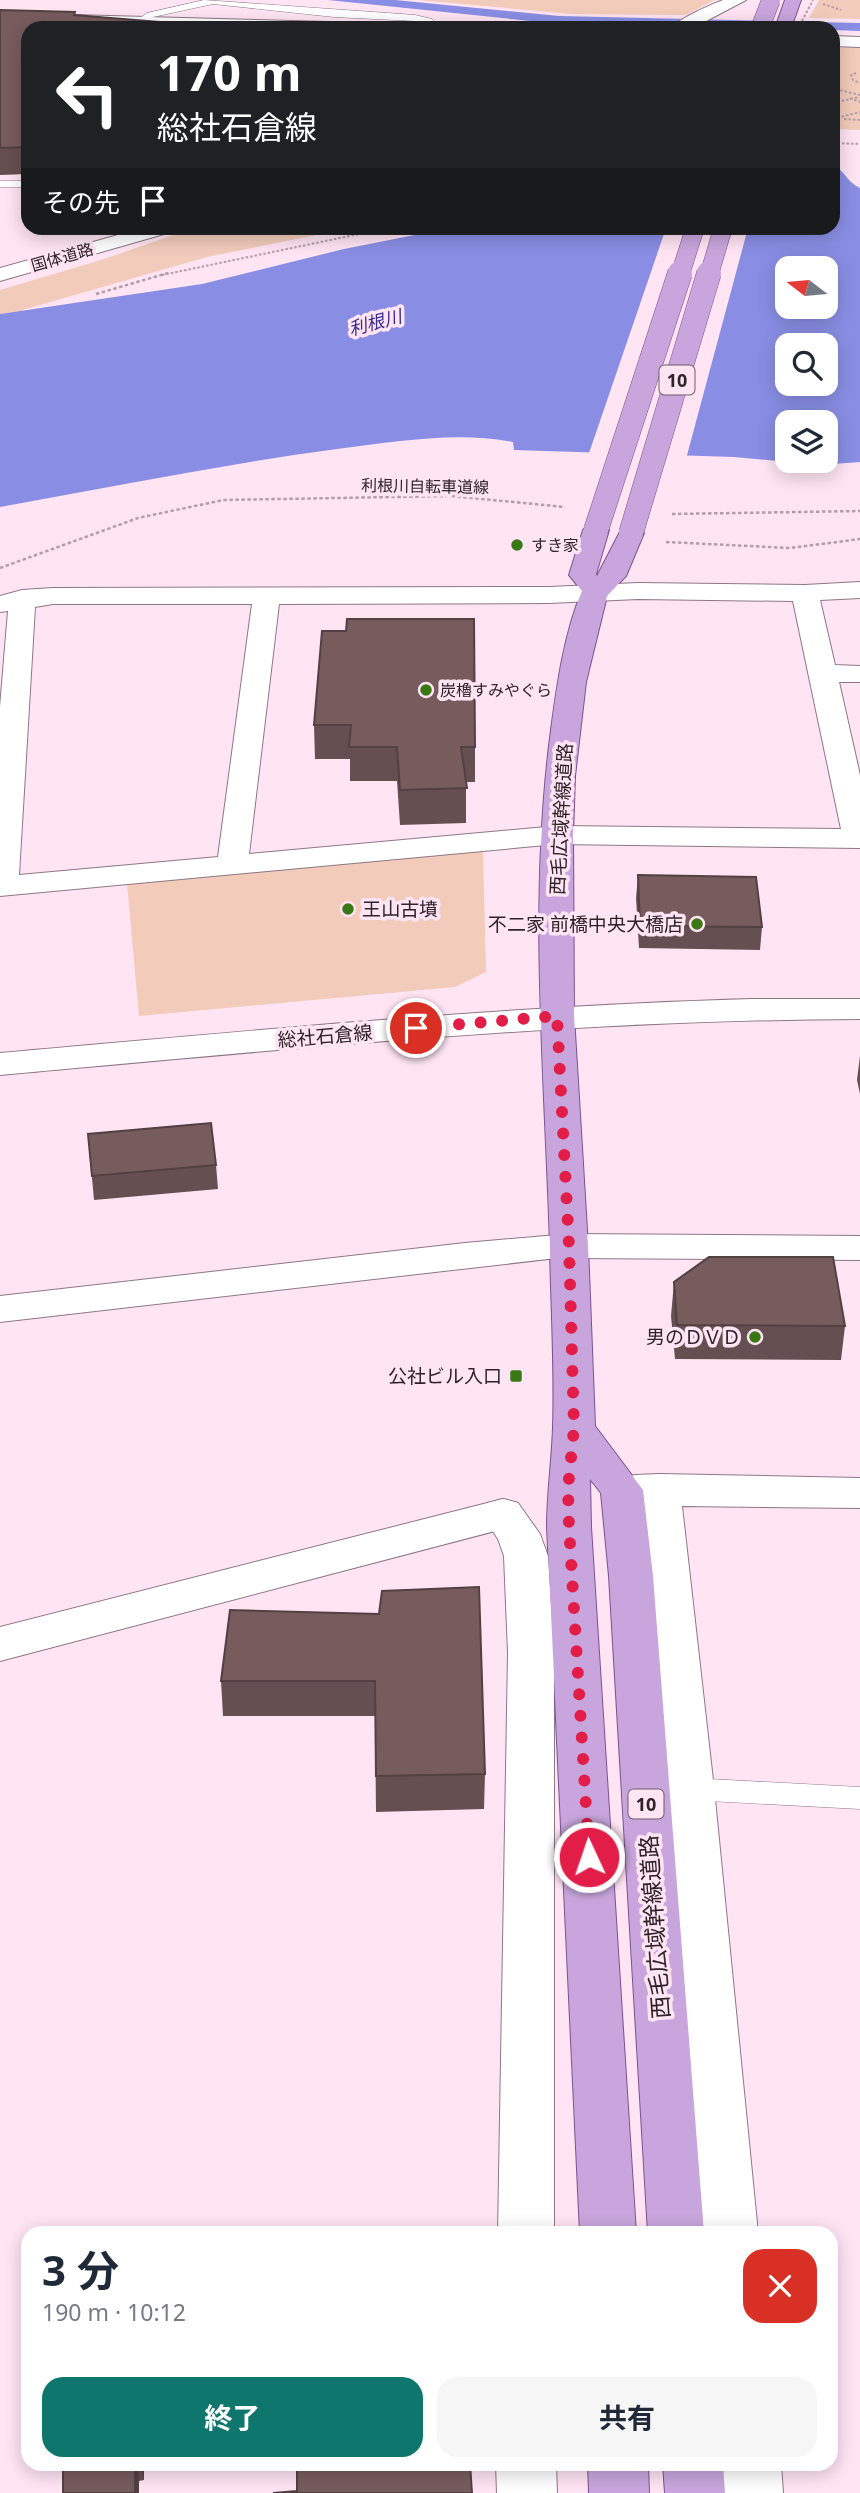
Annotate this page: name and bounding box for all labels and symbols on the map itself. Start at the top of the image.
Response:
street label: 国体道路 [28,238,96,276]
north arrow [775,256,838,318]
water label: 利根川 [346,303,406,341]
road number: 10 [660,366,694,394]
street label: 利根川自転車道線 [361,474,489,498]
place label: すき家 [531,534,579,556]
marker: すき家 [509,537,525,553]
place label: 炭櫓すみやぐら [440,679,552,701]
marker: 炭櫓すみやぐら [418,682,434,698]
street label: 西毛広域幹線道路 [544,742,578,896]
place label: 王山古墳 [362,896,438,922]
marker: 王山古墳 [340,901,356,917]
place label: 不二家 前橋中央大橋店 [488,911,683,937]
marker: 不二家 前橋中央大橋店 [689,916,705,932]
pin [386,998,446,1058]
street label: 総社石倉線 [277,1019,373,1053]
place label: 男のＤＶＤ [646,1324,741,1350]
marker: 男のＤＶＤ [747,1329,763,1345]
place label: 公社ビル入口 [388,1363,502,1389]
marker: 公社ビル入口 [508,1368,524,1384]
road number: 10 [628,1790,664,1818]
position arrow [552,1820,626,1894]
street label: 西毛広域幹線道路 [632,1834,676,2020]

